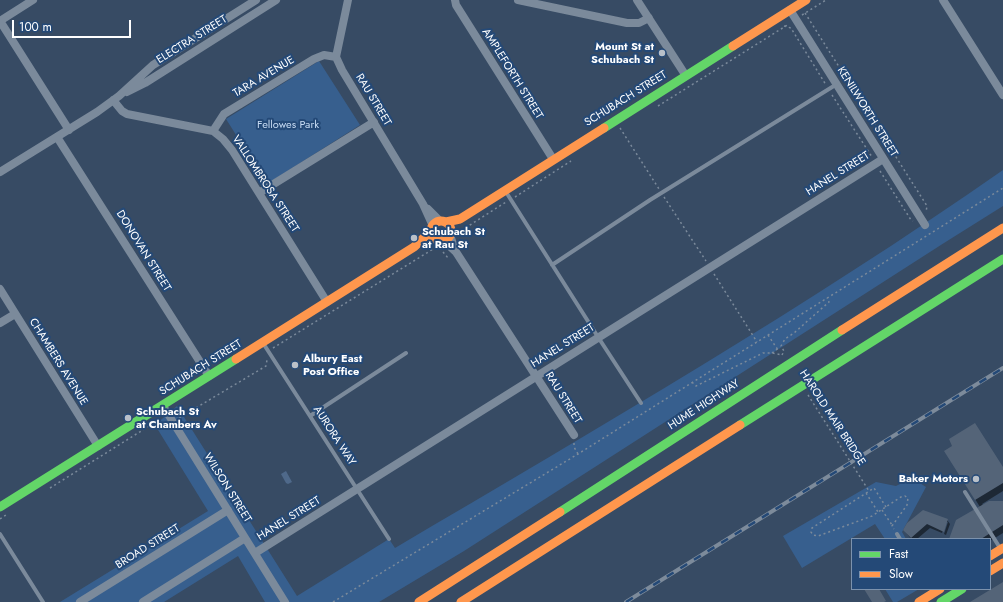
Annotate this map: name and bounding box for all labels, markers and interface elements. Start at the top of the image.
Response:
scale bar [14,12,133,38]
street label: ELECTRA STREET [154,13,230,67]
text: 100 m [19,18,52,36]
street label: AMPLEFORTH STREET [479,26,545,122]
place label: Mount St at Schubach St [591,40,654,66]
marker: Mount St at Schubach St [657,48,667,58]
street label: TARA AVENUE [231,54,297,100]
street label: KENILWORTH STREET [834,65,900,159]
street label: SCHUBACH STREET [582,68,670,130]
street label: RAU STREET [352,72,394,128]
park label: Fellowes Park [257,118,319,132]
street label: VALLOMBROSA STREET [229,133,301,235]
street label: HANEL STREET [804,149,872,199]
street label: DONOVAN STREET [113,208,173,294]
place label: Schubach St at Rau St [422,225,485,251]
marker: Schubach St at Rau St [409,233,419,243]
street label: CHAMBERS AVENUE [26,316,90,408]
street label: HANEL STREET [529,321,597,371]
street label: SCHUBACH STREET [157,337,245,399]
place label: Albury East Post Office [303,352,362,378]
marker: Albury East Post Office [290,360,300,370]
street label: HAROLD MAIR BRIDGE [796,368,868,468]
street label: RAU STREET [542,370,584,426]
street label: HUME HIGHWAY [666,377,742,433]
street label: AURORA WAY [310,404,358,468]
place label: Schubach St at Chambers Av [136,405,217,431]
marker: Schubach St at Chambers Av [123,413,133,423]
street label: WILSON STREET [200,451,254,525]
place label: Baker Motors [899,472,968,486]
marker: Baker Motors [971,474,981,484]
street label: HANEL STREET [255,494,323,544]
street label: BROAD STREET [113,522,183,572]
legend [851,538,991,590]
text: Fast [889,545,908,563]
text: Slow [889,565,913,583]

